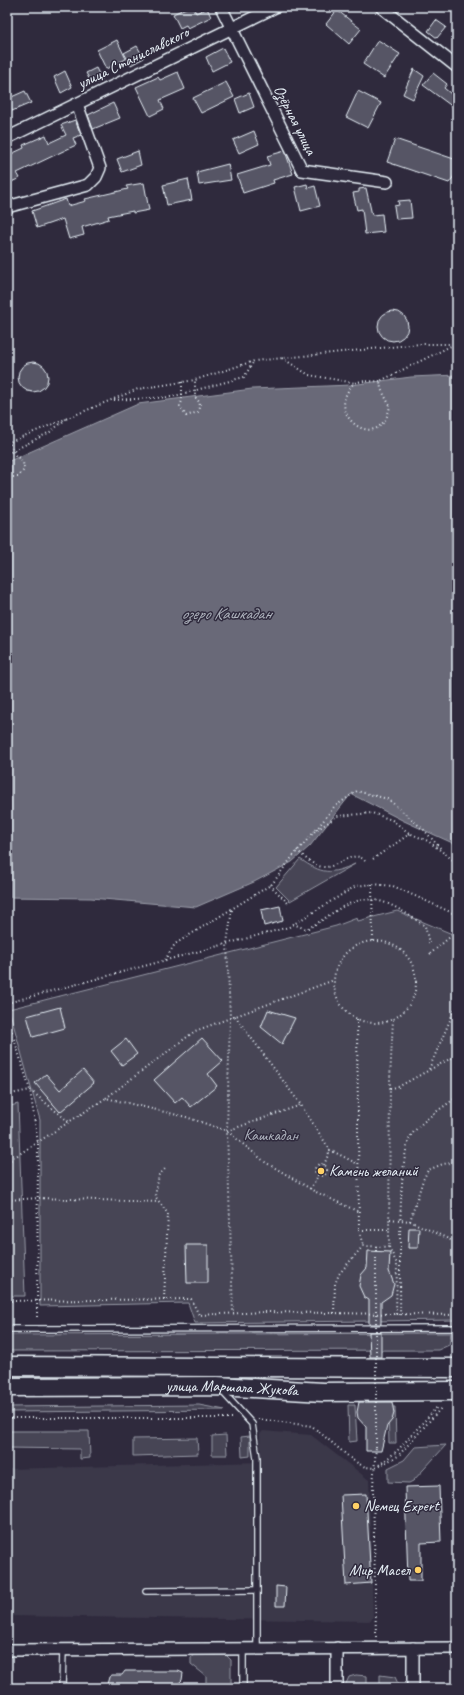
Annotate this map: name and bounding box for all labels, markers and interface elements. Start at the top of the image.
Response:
street label: улица Станиславского [73,21,194,94]
street label: Озёрная улица [269,82,322,160]
water label: озеро Кашкадан [181,603,274,625]
park label: Кашкадан [244,1125,300,1145]
place label: Камень желаний [329,1161,419,1181]
marker: Камень желаний [316,1166,326,1176]
street label: улица Маршала Жукова [165,1376,300,1401]
place label: Nемец Expert [364,1496,440,1516]
marker: Nемец Expert [351,1501,361,1511]
place label: Мир Масел [349,1560,412,1580]
marker: Мир Масел [413,1565,423,1575]

